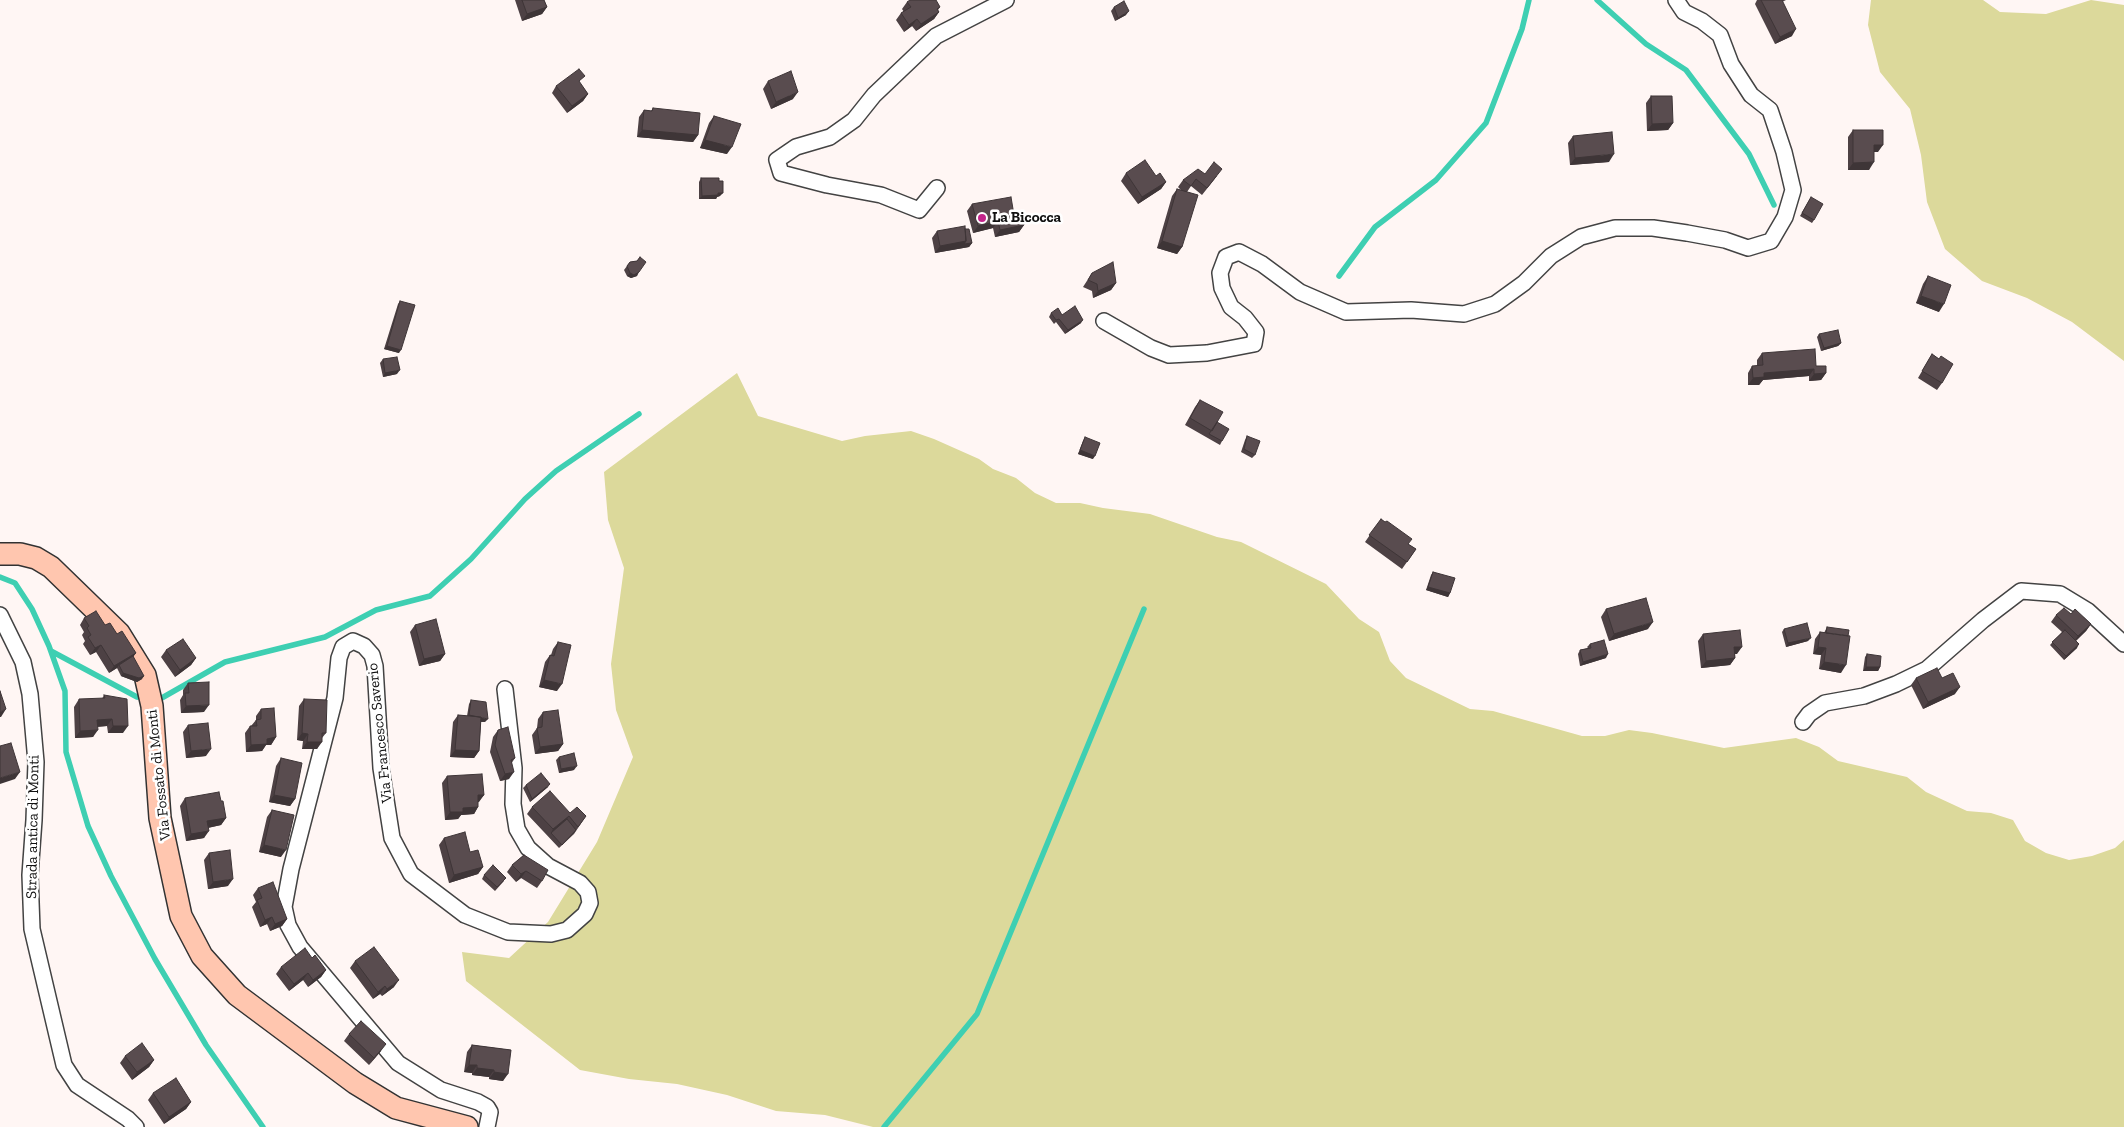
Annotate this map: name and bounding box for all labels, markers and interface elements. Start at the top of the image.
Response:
place label: La Bicocca [992,209,1061,227]
marker: La Bicocca [976,212,988,224]
street label: Via Francesco Saverio [364,662,396,804]
street label: Via Fossato di Monti [143,708,175,842]
street label: Strada antica di Monti [23,755,43,899]

